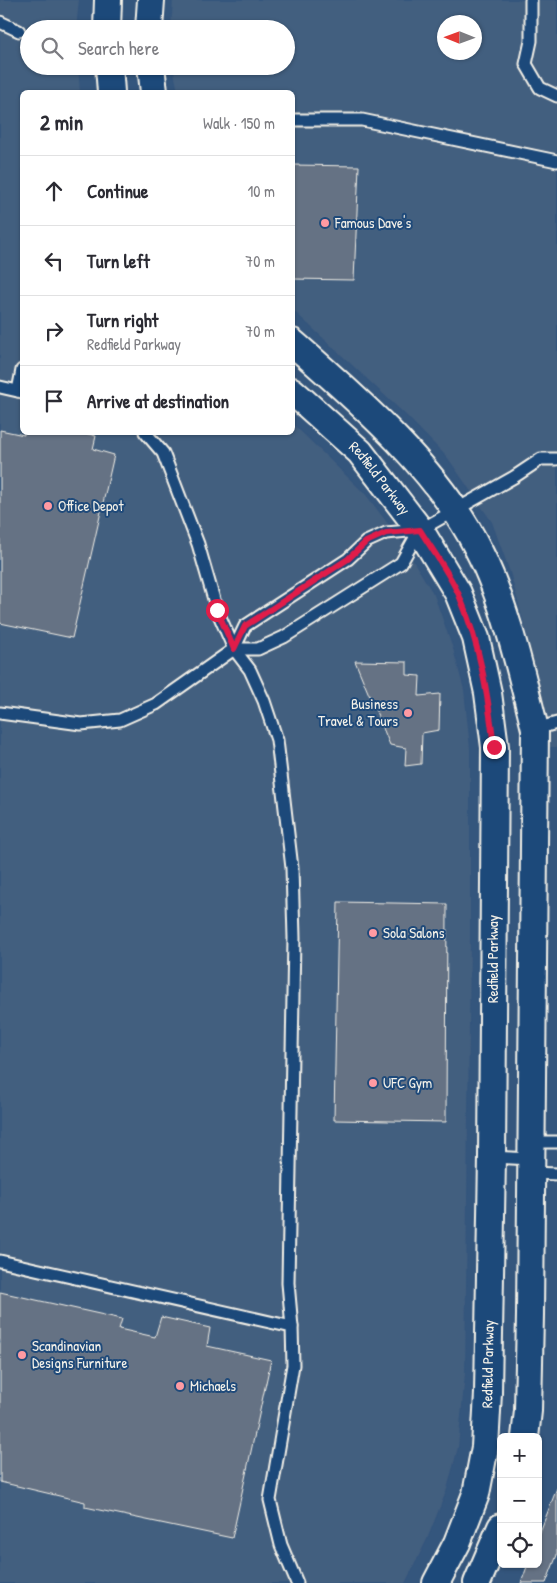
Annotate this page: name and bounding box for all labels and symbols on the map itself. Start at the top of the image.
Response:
north arrow [437,15,482,60]
place label: Famous Dave's [334,212,411,233]
marker: Famous Dave's [319,217,331,229]
street label: Redfield Parkway [345,436,416,519]
place label: Office Depot [58,495,124,516]
marker: Office Depot [42,500,54,512]
route start [206,599,229,622]
place label: Business Travel & Tours [318,693,398,731]
marker: Business Travel & Tours [402,707,414,719]
route end [483,736,506,759]
street label: Redfield Parkway [482,915,503,1003]
place label: Sola Salons [383,922,445,943]
marker: Sola Salons [367,927,379,939]
place label: UFC Gym [383,1072,432,1093]
marker: UFC Gym [367,1077,379,1089]
street label: Redfield Parkway [476,1320,499,1408]
place label: Scandinavian Designs Furniture [32,1335,127,1373]
marker: Scandinavian Designs Furniture [16,1349,28,1361]
place label: Michaels [190,1375,236,1396]
marker: Michaels [174,1380,186,1392]

